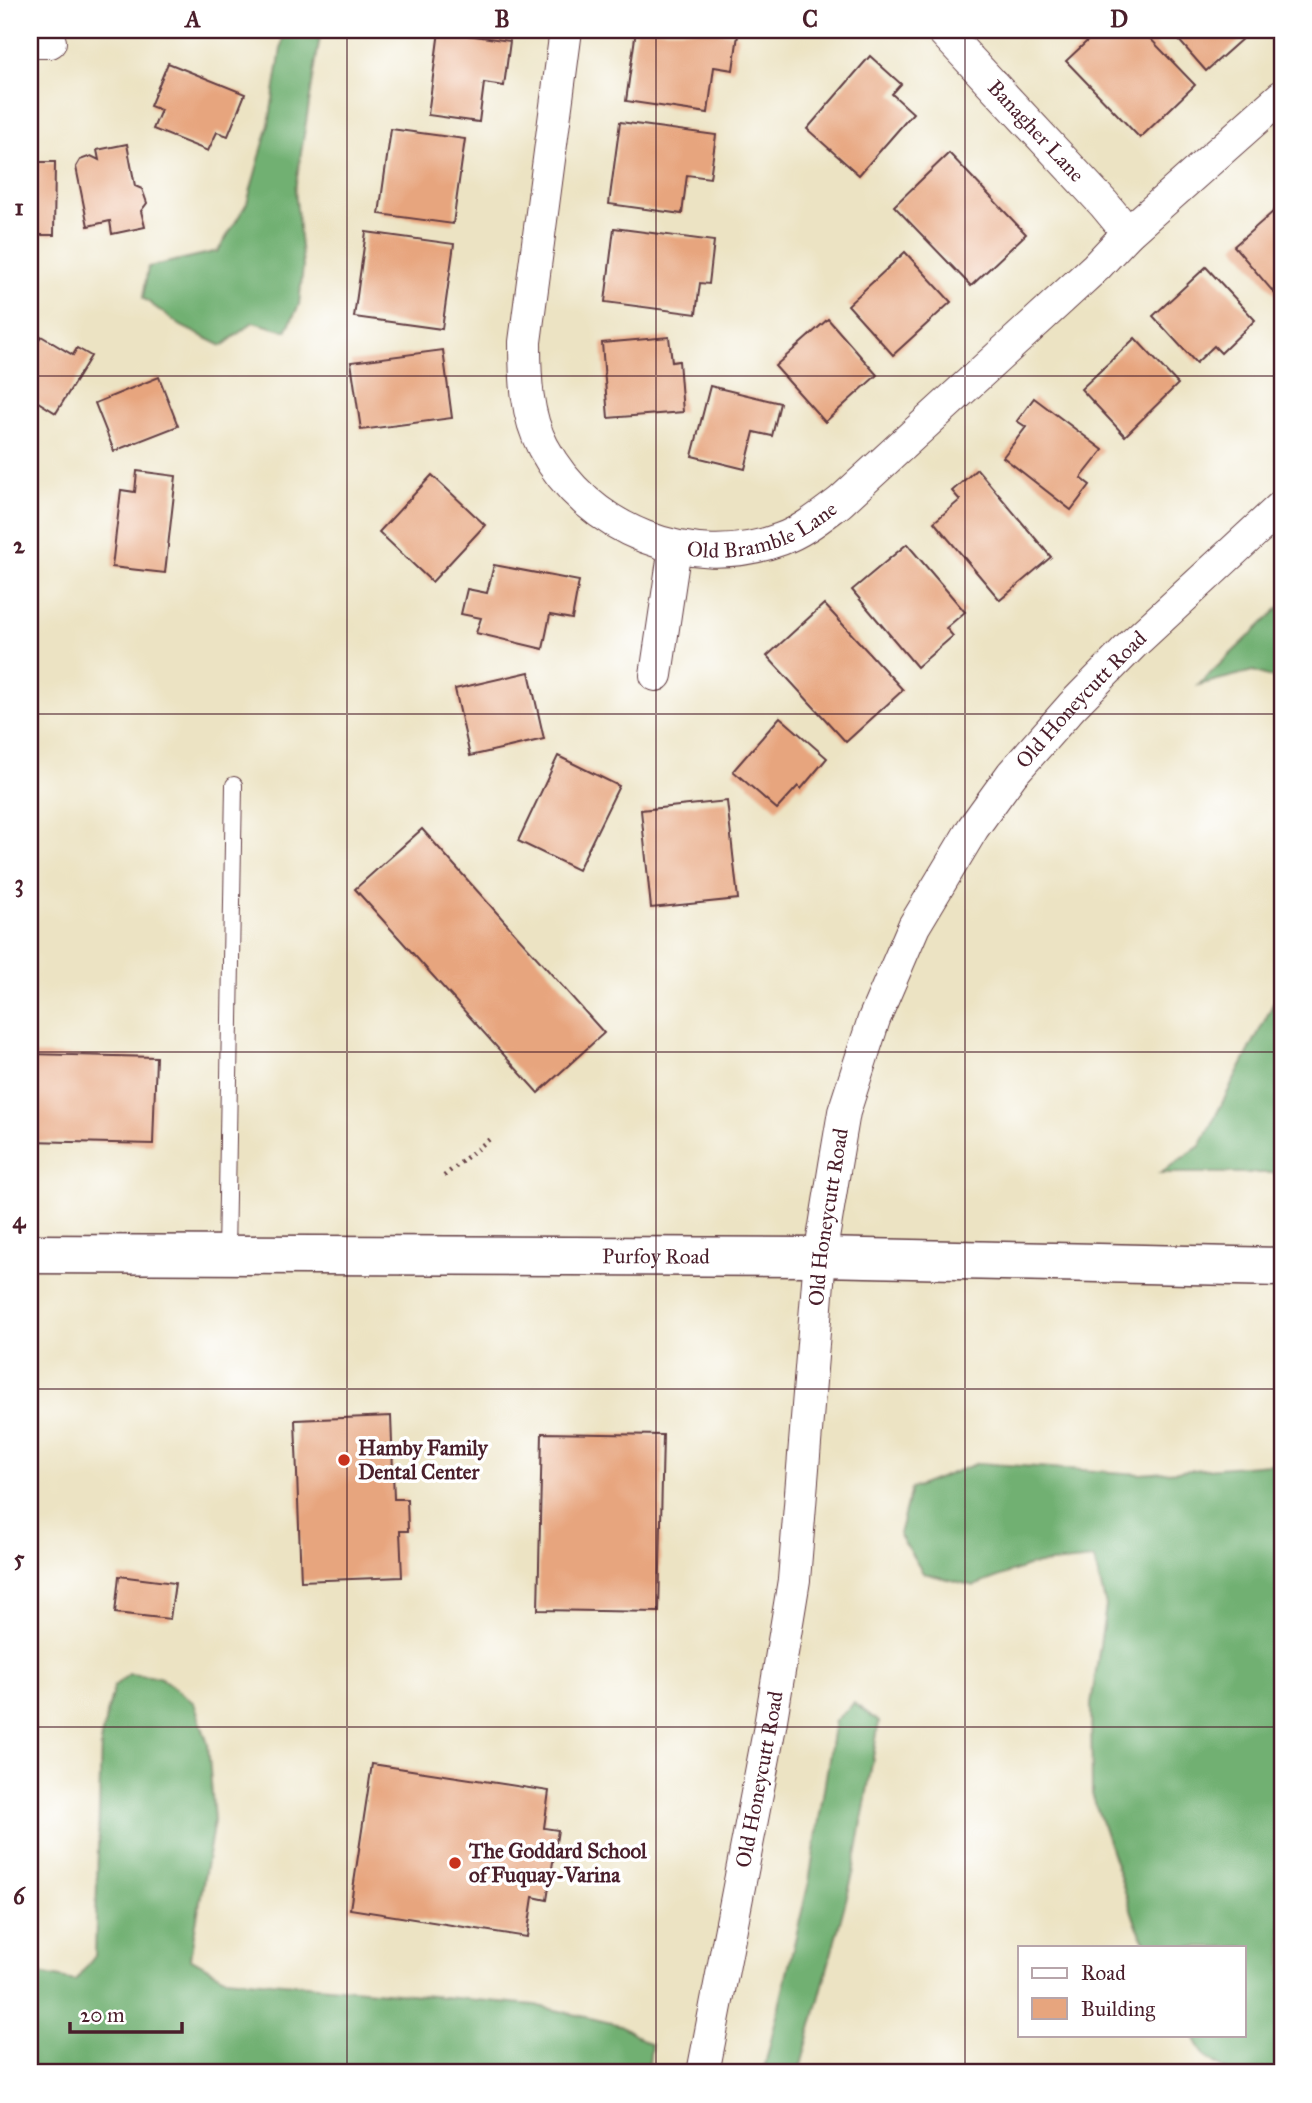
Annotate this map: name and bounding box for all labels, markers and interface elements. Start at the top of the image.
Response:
text: A [183,5,201,33]
text: B [494,5,510,33]
text: C [802,5,818,33]
text: D [1110,5,1128,33]
street label: Banagher Lane [982,75,1090,188]
text: 1 [14,193,24,221]
street label: Old Bramble Lane [686,496,842,564]
text: 2 [13,531,25,559]
street label: Old Honeycutt Road [1010,625,1152,774]
text: 3 [14,869,24,898]
street label: Old Honeycutt Road [803,1126,854,1307]
text: 4 [13,1206,27,1234]
street label: Purfoy Road [602,1243,710,1270]
place label: Hamby Family Dental Center [358,1435,489,1485]
marker: Hamby Family Dental Center [336,1452,352,1468]
text: 5 [14,1544,25,1572]
street label: Old Honeycutt Road [730,1689,789,1870]
place label: The Goddard School of Fuquay-Varina [468,1838,648,1888]
marker: The Goddard School of Fuquay-Varina [447,1855,463,1871]
text: 6 [13,1882,26,1910]
legend [1018,1946,1246,2036]
text: Road [1081,1960,1126,1986]
scale bar [70,1991,182,2035]
text: Building [1081,1996,1155,2022]
text: 20 m [80,2002,125,2028]

